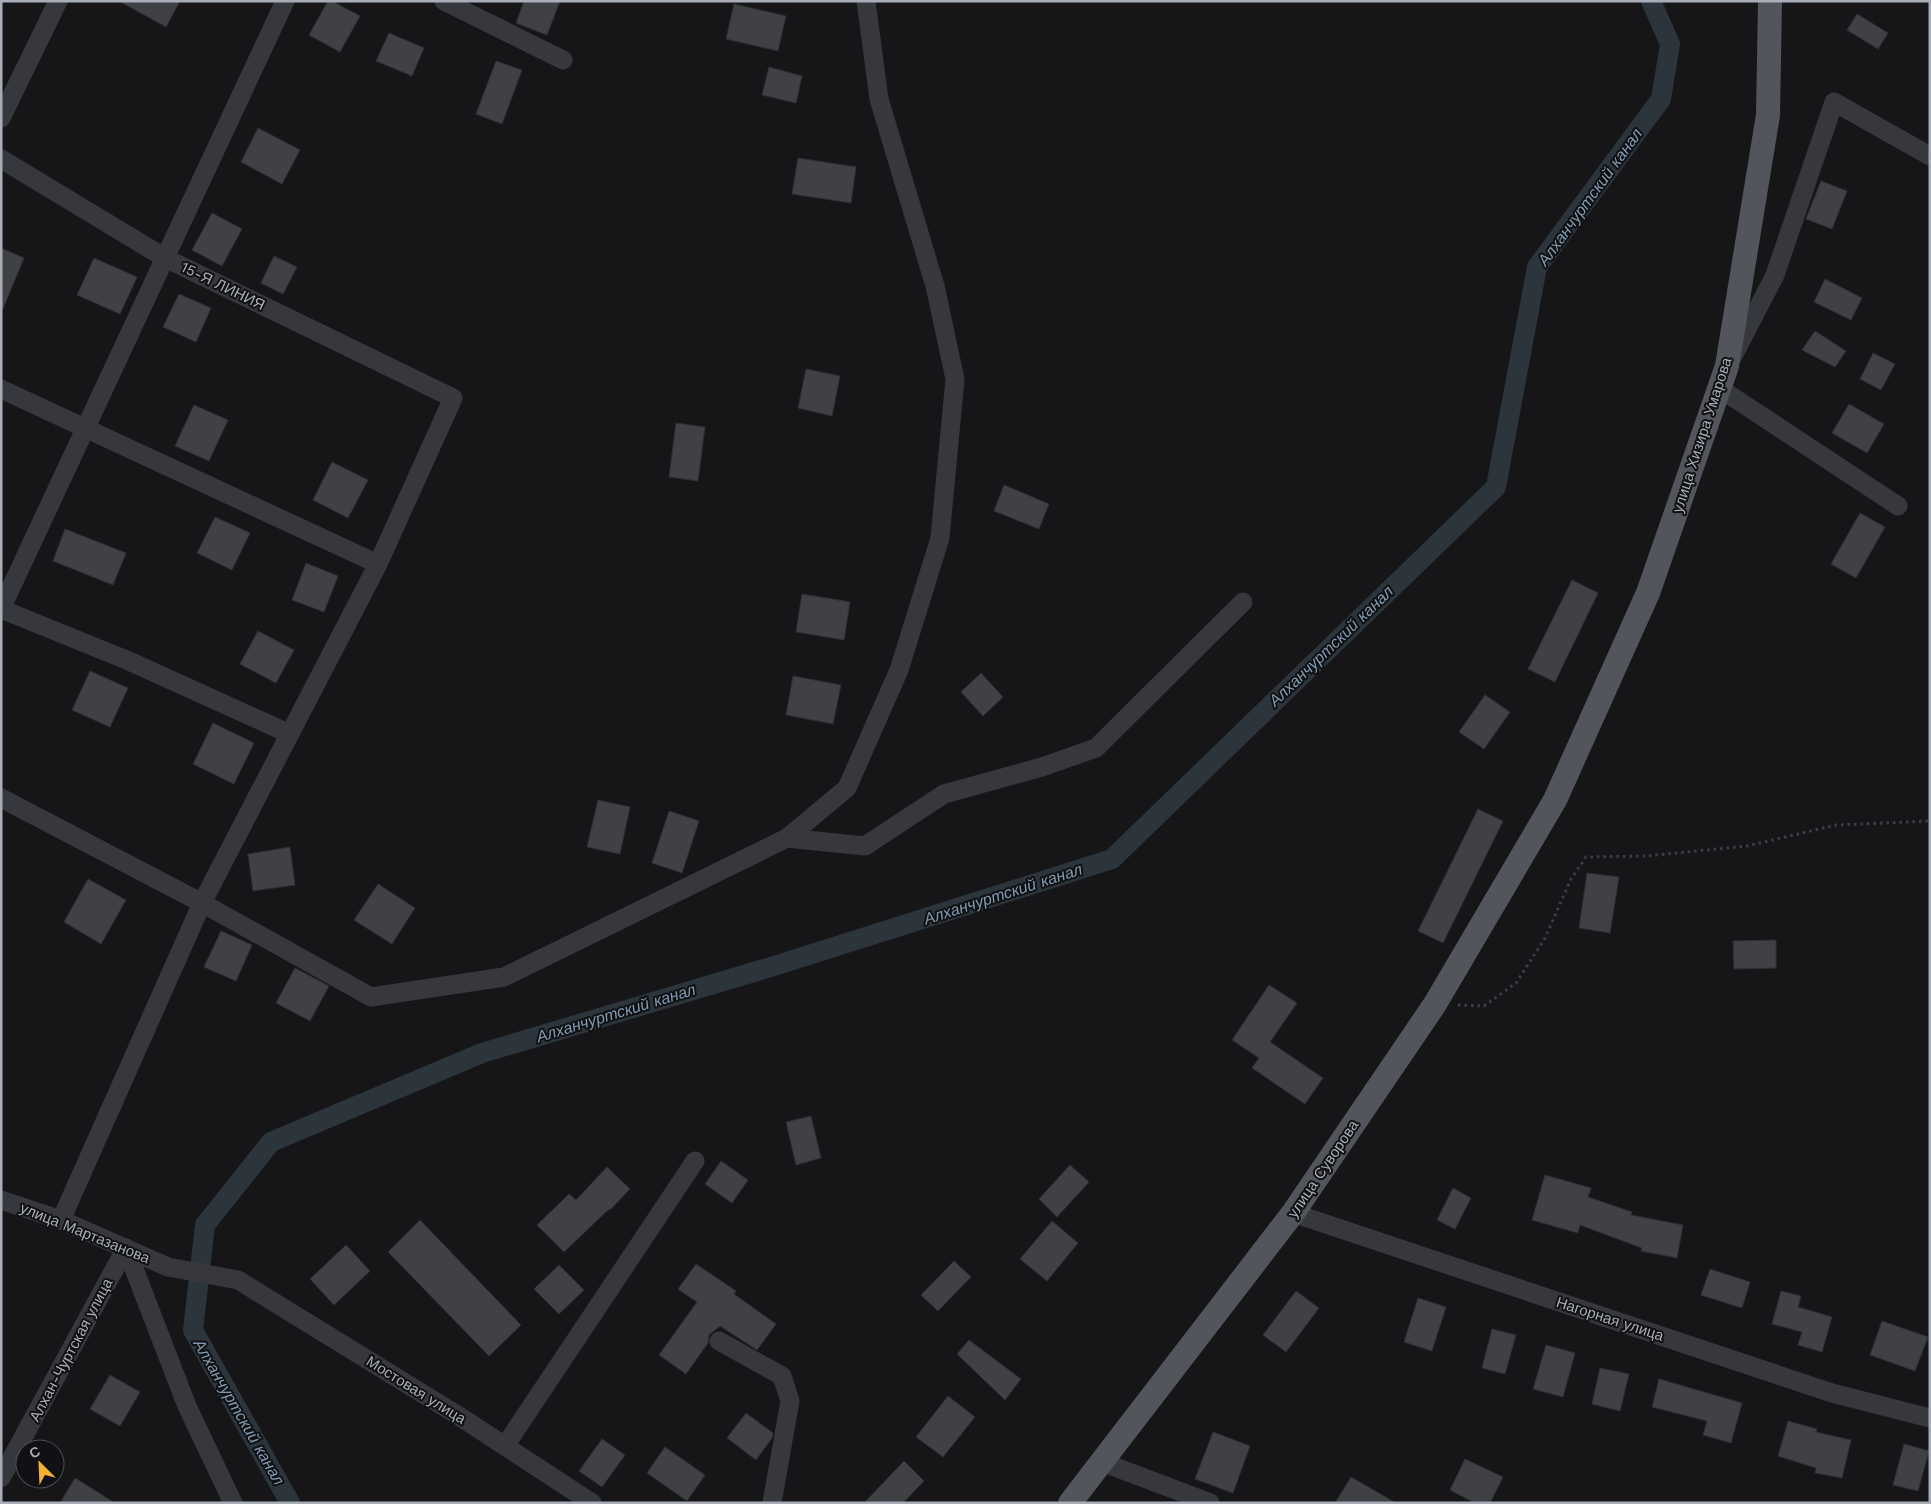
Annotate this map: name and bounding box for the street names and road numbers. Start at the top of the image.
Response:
street label: 15-Я ЛИНИЯ [178,258,268,314]
street label: улица Хизира Умарова [1668,355,1736,515]
street label: улица Суворова [1284,1116,1363,1221]
street label: улица Мартазанова [18,1199,153,1267]
street label: Алхан-Чуртская улица [26,1275,117,1425]
street label: Нагорная улица [1554,1293,1667,1345]
street label: Мостовая улица [363,1352,470,1428]

